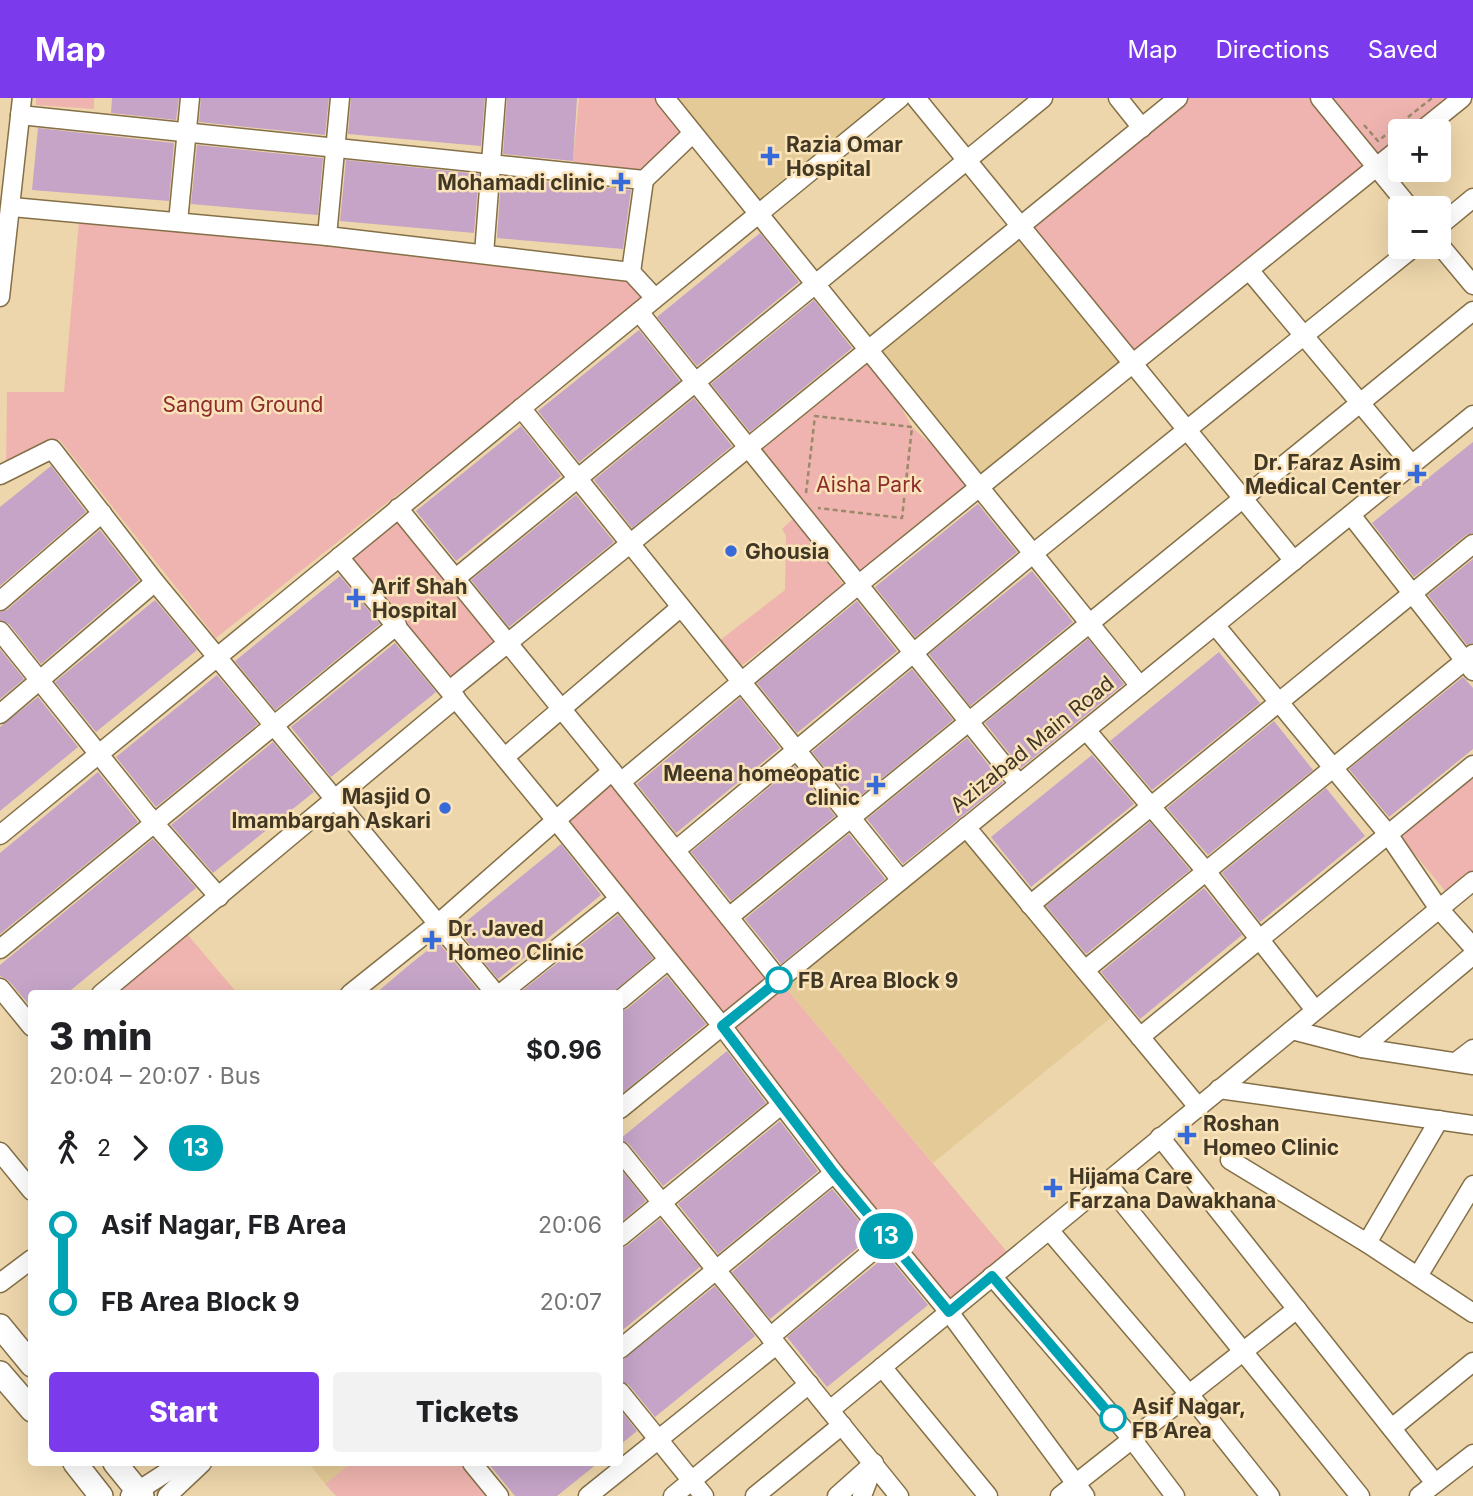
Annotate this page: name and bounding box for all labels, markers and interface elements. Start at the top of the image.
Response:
text: Map [35,29,106,69]
text: Map [1128,35,1177,64]
text: Directions [1215,35,1330,64]
text: Saved [1368,35,1438,64]
map controls [1388,119,1451,259]
button: + [1388,119,1451,182]
place label: Razia Omar Hospital [786,132,903,181]
marker: Razia Omar Hospital [760,146,780,166]
place label: Mohamadi clinic [437,170,605,195]
marker: Mohamadi clinic [611,172,631,192]
button: − [1388,196,1451,259]
park label: Sangum Ground [163,392,323,417]
place label: Dr. Faraz Asim Medical Center [1245,450,1401,499]
marker: Dr. Faraz Asim Medical Center [1407,464,1427,484]
park label: Aisha Park [816,472,922,497]
place label: Ghousia [745,539,829,564]
marker: Ghousia [723,543,739,559]
place label: Arif Shah Hospital [372,574,468,623]
marker: Arif Shah Hospital [346,588,366,608]
street label: Azizabad Main Road [945,670,1119,818]
place label: Meena homeopatic clinic [663,761,860,810]
marker: Meena homeopatic clinic [866,775,886,795]
place label: Masjid O Imambargah Askari [231,784,431,833]
marker: Masjid O Imambargah Askari [437,800,453,816]
place label: Dr. Javed Homeo Clinic [448,916,584,965]
marker: Dr. Javed Homeo Clinic [422,930,442,950]
marker: FB Area Block 9 [766,967,792,993]
place label: FB Area Block 9 [798,968,958,993]
text: 3 min [49,1013,152,1059]
text: $0.96 [526,1034,602,1065]
text: 20:04 – 20:07 · Bus [49,1062,261,1090]
place label: Roshan Homeo Clinic [1203,1111,1339,1160]
marker: Roshan Homeo Clinic [1177,1125,1197,1145]
icon: walk [49,1129,87,1167]
icon: forward [121,1129,159,1167]
text: 13 [183,1133,209,1162]
text: 2 [97,1134,111,1162]
place label: Hijama Care Farzana Dawakhana [1069,1164,1276,1213]
marker: Hijama Care Farzana Dawakhana [1043,1178,1063,1198]
text: Asif Nagar, FB Area [101,1209,347,1240]
text: 20:06 [538,1211,602,1239]
line badge: 13 [854,1213,917,1259]
text: 13 [873,1221,899,1250]
text: FB Area Block 9 [101,1286,300,1317]
text: 20:07 [540,1288,602,1316]
button: Start [49,1372,319,1452]
button: Tickets [333,1372,602,1452]
place label: Asif Nagar, FB Area [1132,1394,1246,1443]
marker: Asif Nagar, FB Area [1100,1405,1126,1431]

